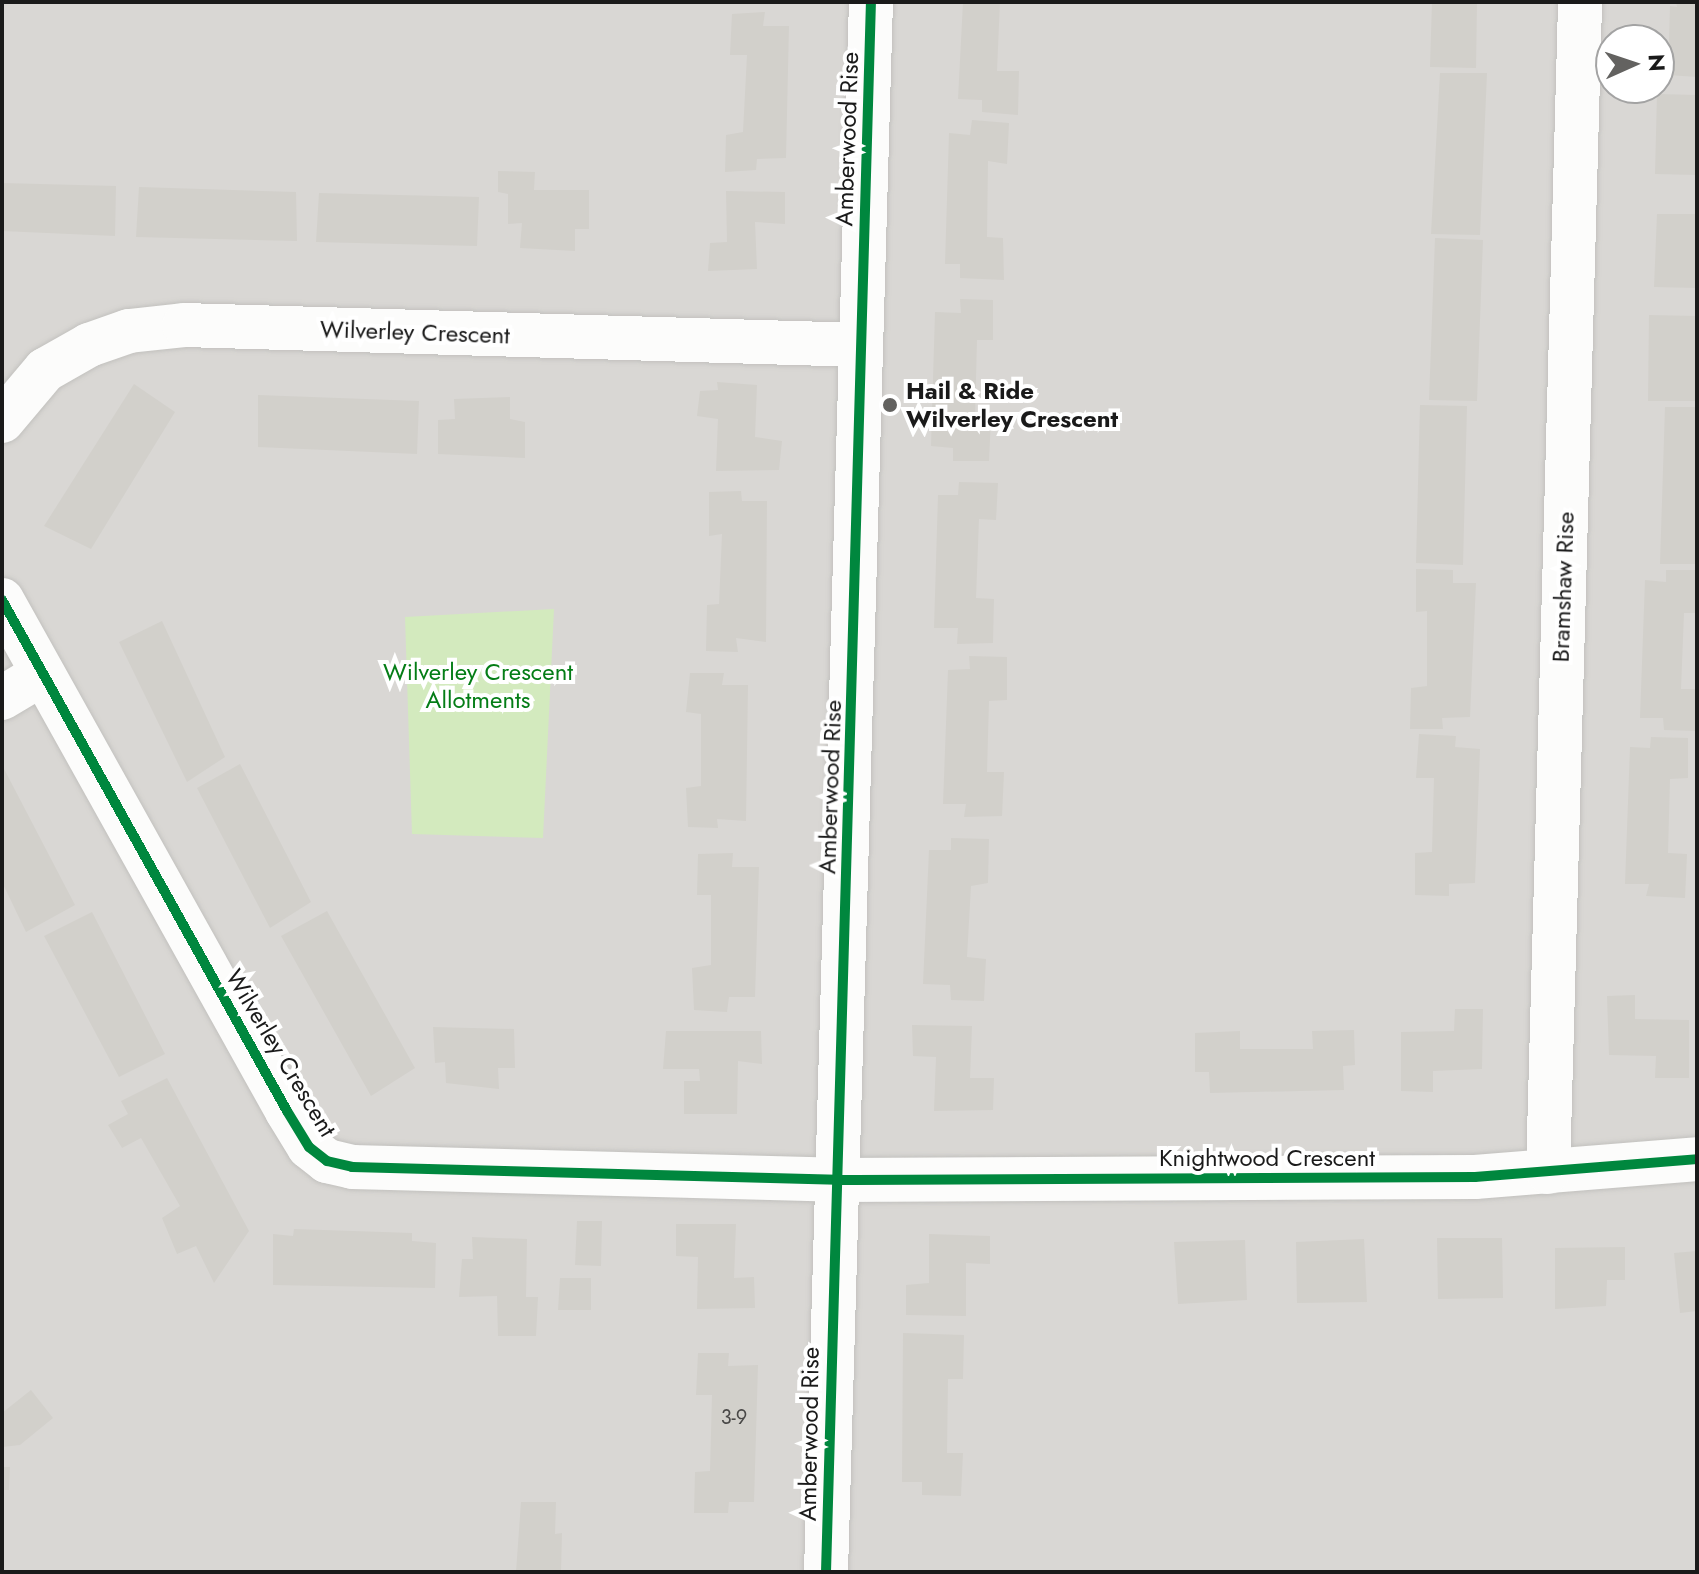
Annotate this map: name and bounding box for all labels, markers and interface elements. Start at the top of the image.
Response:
north arrow [1595,24,1675,104]
street label: Amberwood Rise [830,51,864,227]
text: N [1641,53,1673,72]
street label: Wilverley Crescent [319,314,511,350]
place label: Hail & Ride Wilverley Crescent [906,377,1118,433]
marker: Hail & Ride Wilverley Crescent [881,396,899,414]
street label: Bramshaw Rise [1546,511,1580,663]
park label: Wilverley Crescent Allotments [383,658,573,714]
street label: Amberwood Rise [813,699,847,875]
street label: Wilverley Crescent [220,964,342,1142]
street label: Knightwood Crescent [1159,1144,1375,1172]
street label: Amberwood Rise [793,1347,825,1521]
house number: 3-9 [721,1405,747,1429]

